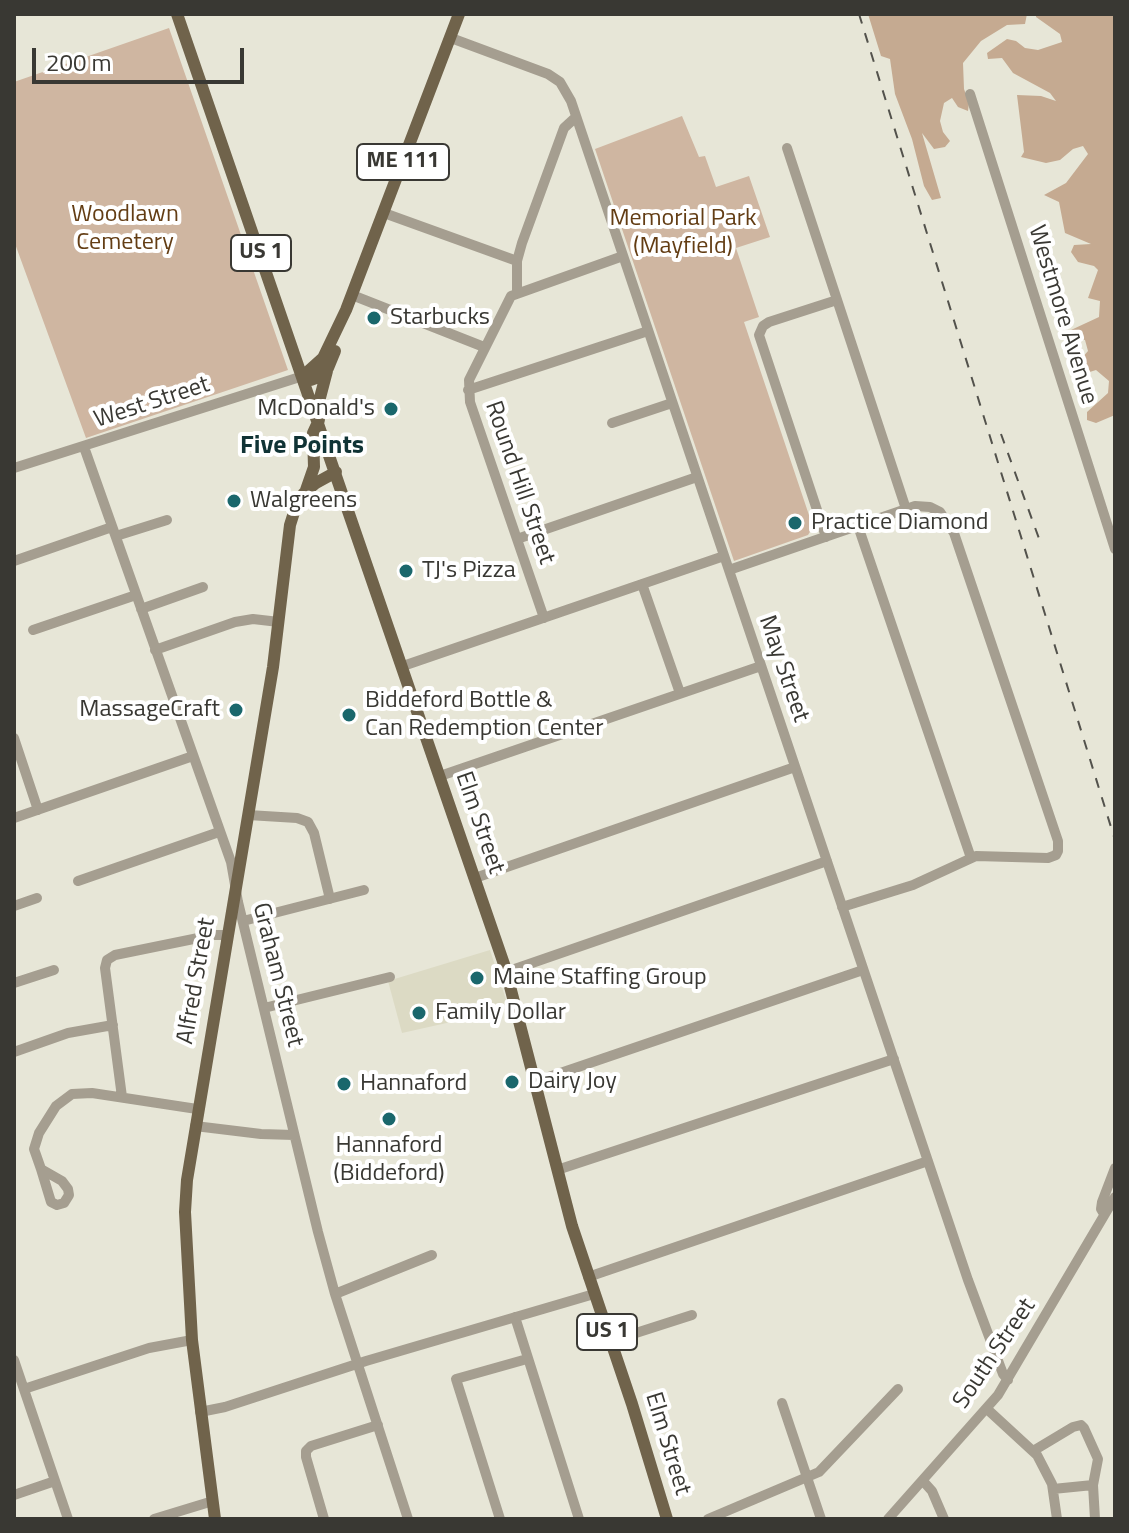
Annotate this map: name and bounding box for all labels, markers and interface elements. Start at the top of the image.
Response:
scale bar [36,32,248,82]
text: 200 m [46,44,112,80]
road number: ME 111 [357,144,449,180]
park label: Woodlawn Cemetery [71,201,179,257]
park label: Memorial Park (Mayfield) [609,205,757,261]
street label: Westmore Avenue [1021,222,1103,408]
road number: US 1 [231,235,291,271]
place label: Starbucks [390,304,490,332]
marker: Starbucks [365,309,383,327]
street label: West Street [91,371,213,435]
place label: McDonald's [257,395,375,423]
street label: Round Hill Street [478,398,560,568]
marker: McDonald's [382,400,400,418]
district label: Five Points [240,431,364,463]
place label: Walgreens [250,487,357,515]
marker: Walgreens [225,492,243,510]
place label: Practice Diamond [811,509,989,537]
marker: Practice Diamond [786,514,804,532]
place label: TJ's Pizza [422,557,516,585]
marker: TJ's Pizza [397,562,415,580]
street label: May Street [751,612,815,726]
place label: Biddeford Bottle & Can Redemption Center [365,687,604,743]
place label: MassageCraft [79,696,220,724]
marker: MassageCraft [227,701,245,719]
marker: Biddeford Bottle & Can Redemption Center [340,706,358,724]
street label: Elm Street [448,768,510,878]
street label: Graham Street [245,900,309,1050]
street label: Alfred Street [172,916,222,1046]
place label: Maine Staffing Group [493,964,707,992]
marker: Maine Staffing Group [468,969,486,987]
place label: Family Dollar [435,999,566,1027]
marker: Family Dollar [410,1004,428,1022]
place label: Dairy Joy [528,1068,617,1096]
place label: Hannaford [360,1070,467,1098]
marker: Dairy Joy [503,1073,521,1091]
marker: Hannaford [335,1075,353,1093]
marker: Hannaford (Biddeford) [380,1110,398,1128]
place label: Hannaford (Biddeford) [333,1132,445,1188]
street label: South Street [948,1293,1042,1415]
road number: US 1 [577,1314,637,1350]
street label: Elm Street [638,1389,696,1499]

